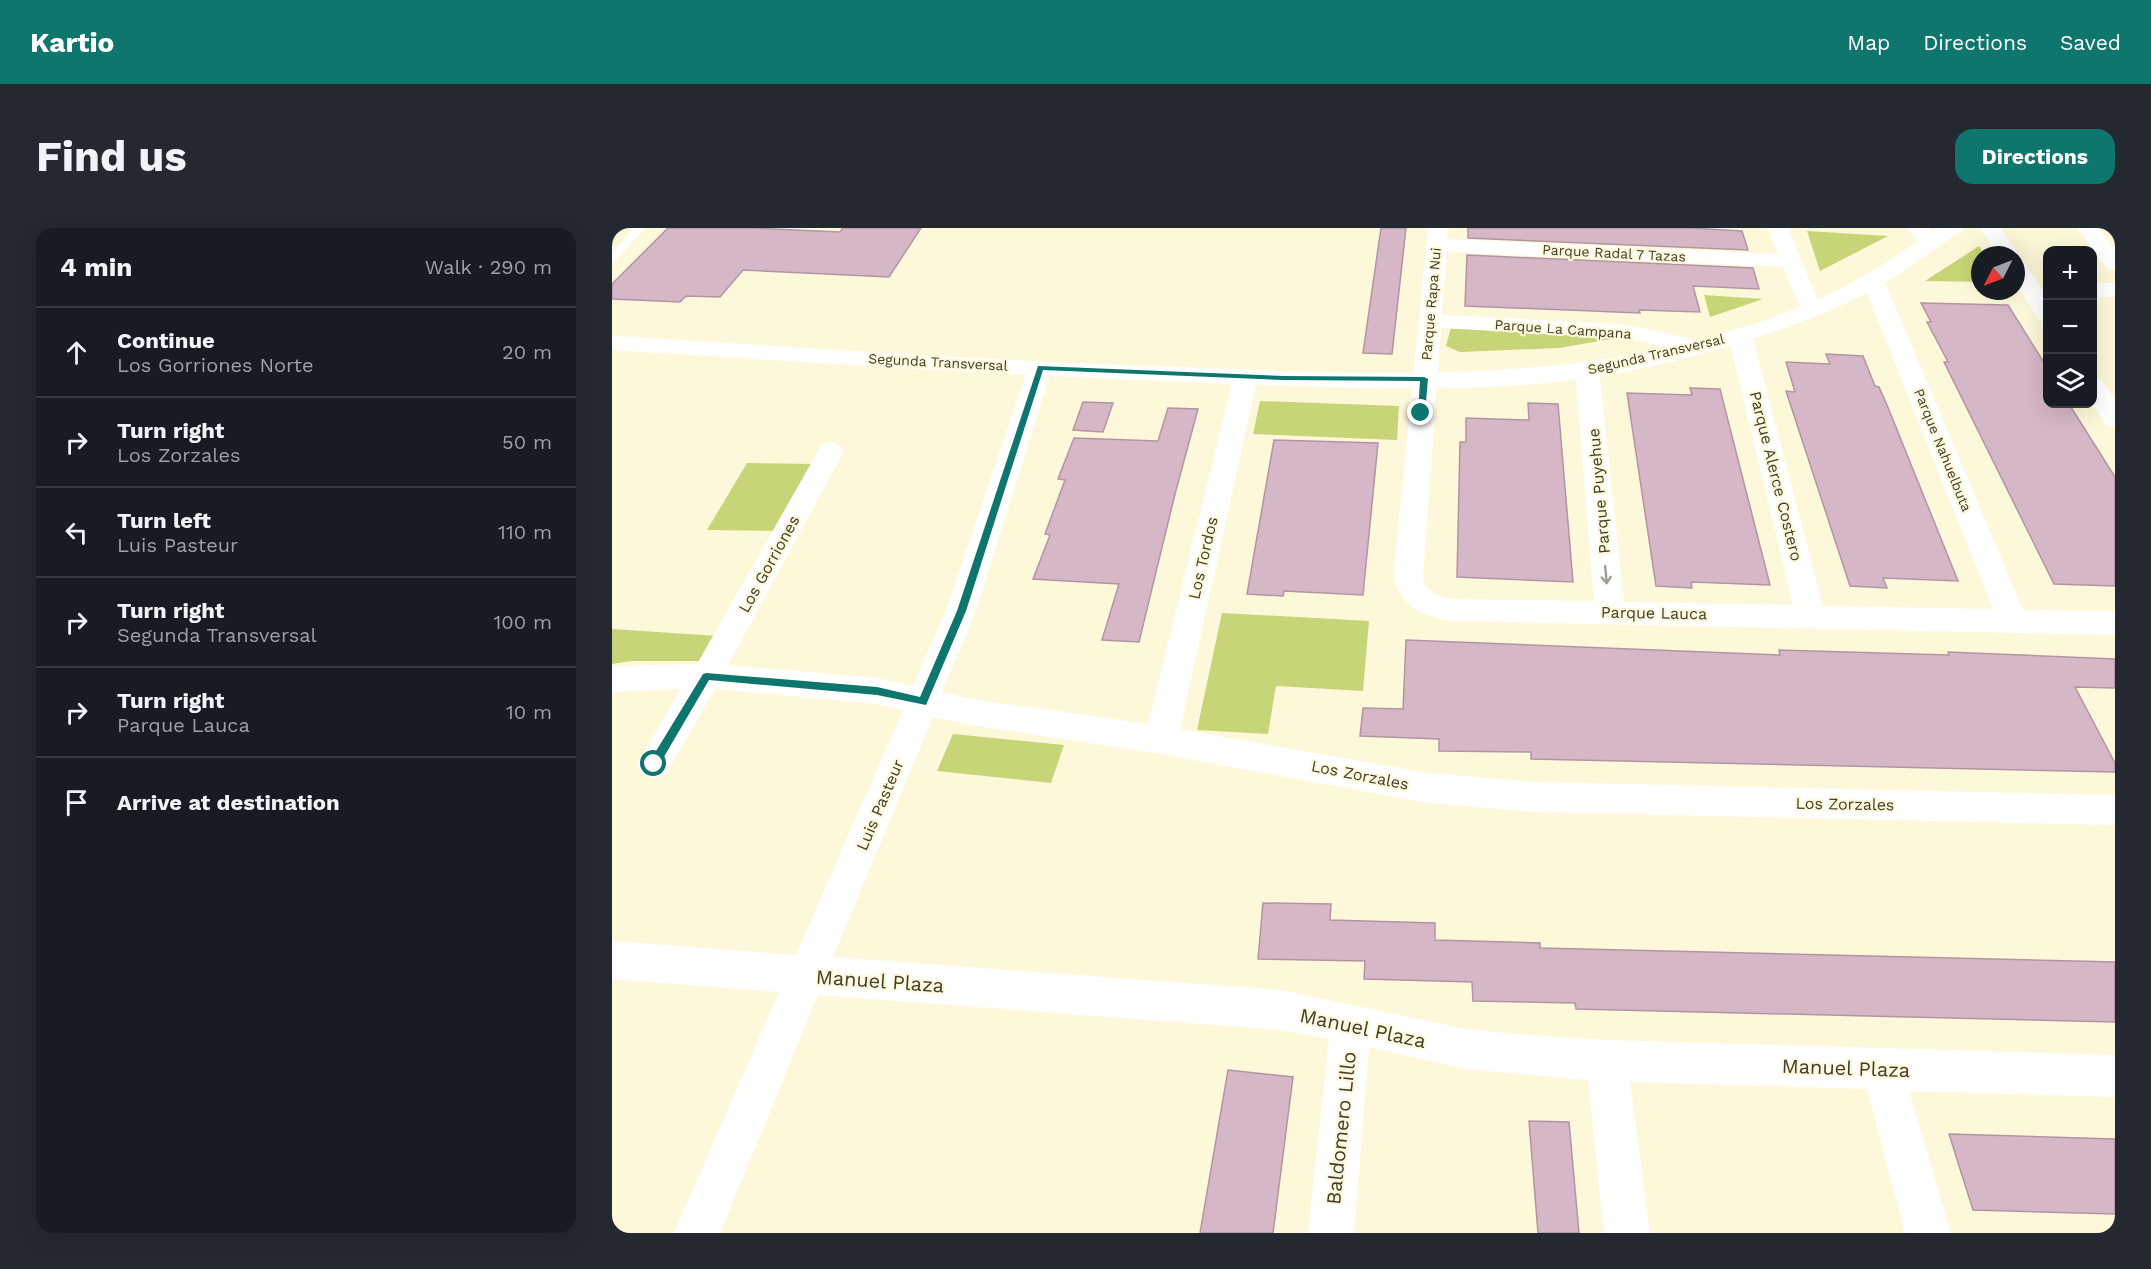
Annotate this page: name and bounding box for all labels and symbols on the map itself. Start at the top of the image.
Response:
street label: Parque Radal 7 Tazas [1542,241,1686,265]
north arrow [1971,246,2025,300]
street label: Parque Rapa Nui [1418,247,1444,361]
street label: Parque La Campana [1494,316,1632,342]
street label: Segunda Transversal [1586,330,1727,378]
street label: Segunda Transversal [868,350,1009,374]
street label: Parque Nahuelbuta [1911,386,1975,514]
street label: Parque Alerce Costero [1746,389,1806,563]
route end [1407,399,1433,425]
street label: Parque Puyehue [1584,428,1614,554]
street label: Los Gorriones [734,512,804,616]
street label: Los Tordos [1184,515,1222,601]
one-way arrow [1601,564,1612,584]
street label: Parque Lauca [1601,603,1707,623]
route start [640,750,666,776]
street label: Luis Pasteur [852,756,908,853]
street label: Los Zorzales [1310,756,1410,794]
street label: Los Zorzales [1795,794,1895,814]
street label: Manuel Plaza [815,965,945,997]
street label: Manuel Plaza [1298,1003,1428,1053]
street label: Baldomero Lillo [1321,1050,1361,1206]
street label: Manuel Plaza [1781,1054,1911,1082]

